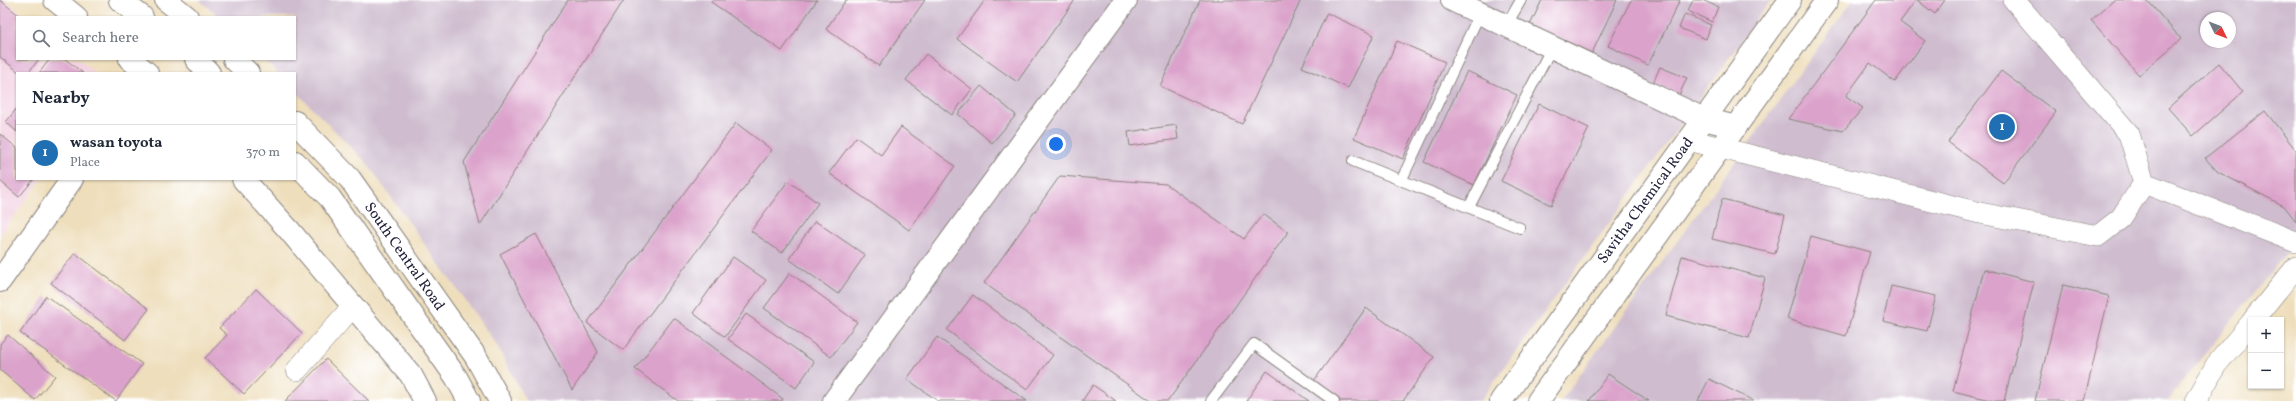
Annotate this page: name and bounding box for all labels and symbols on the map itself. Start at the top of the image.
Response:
north arrow [2200,12,2236,48]
pin: 1 [1989,112,2015,142]
street label: Savitha Chemical Road [1593,133,1699,268]
your location [1046,134,1066,154]
street label: South Central Road [358,198,449,315]

